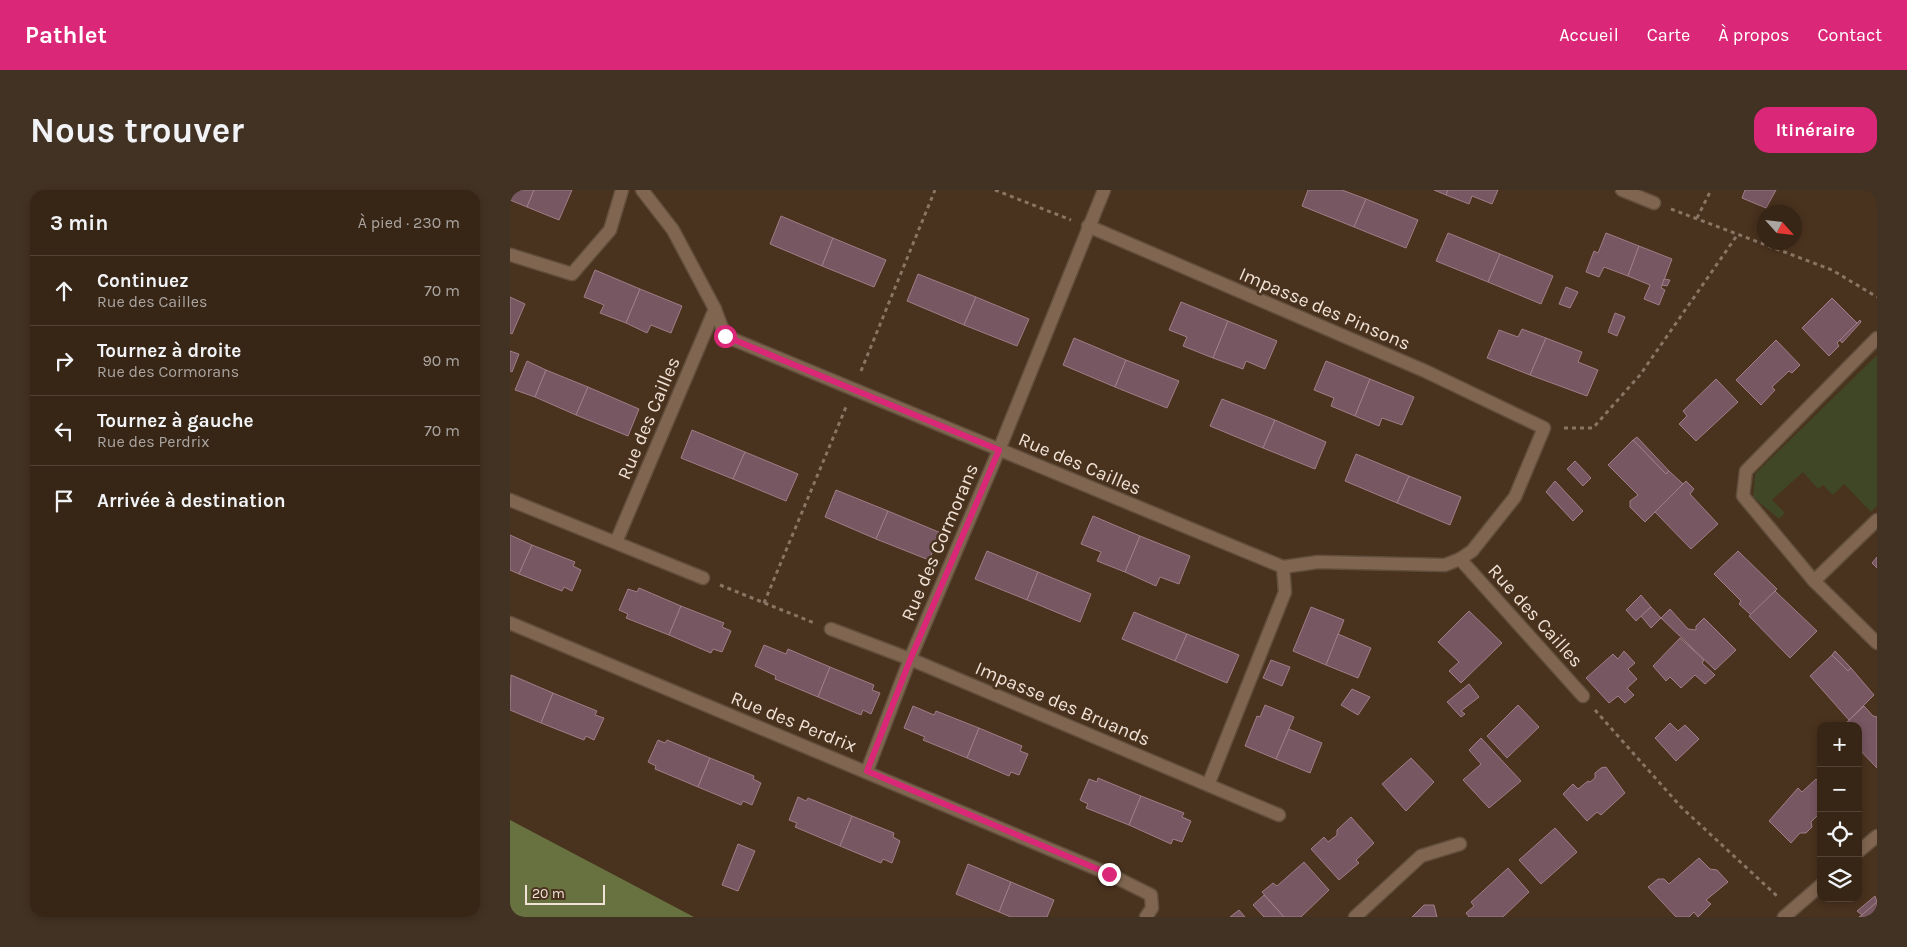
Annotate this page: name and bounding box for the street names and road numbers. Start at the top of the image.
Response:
street label: Impasse des Pinsons [1236,263,1414,355]
street label: Rue des Cailles [613,354,685,483]
street label: Rue des Cailles [1015,428,1144,500]
street label: Rue des Cormorans [897,460,983,624]
street label: Rue des Cailles [1483,560,1587,672]
street label: Impasse des Bruands [972,657,1153,751]
street label: Rue des Perdrix [728,687,860,757]

